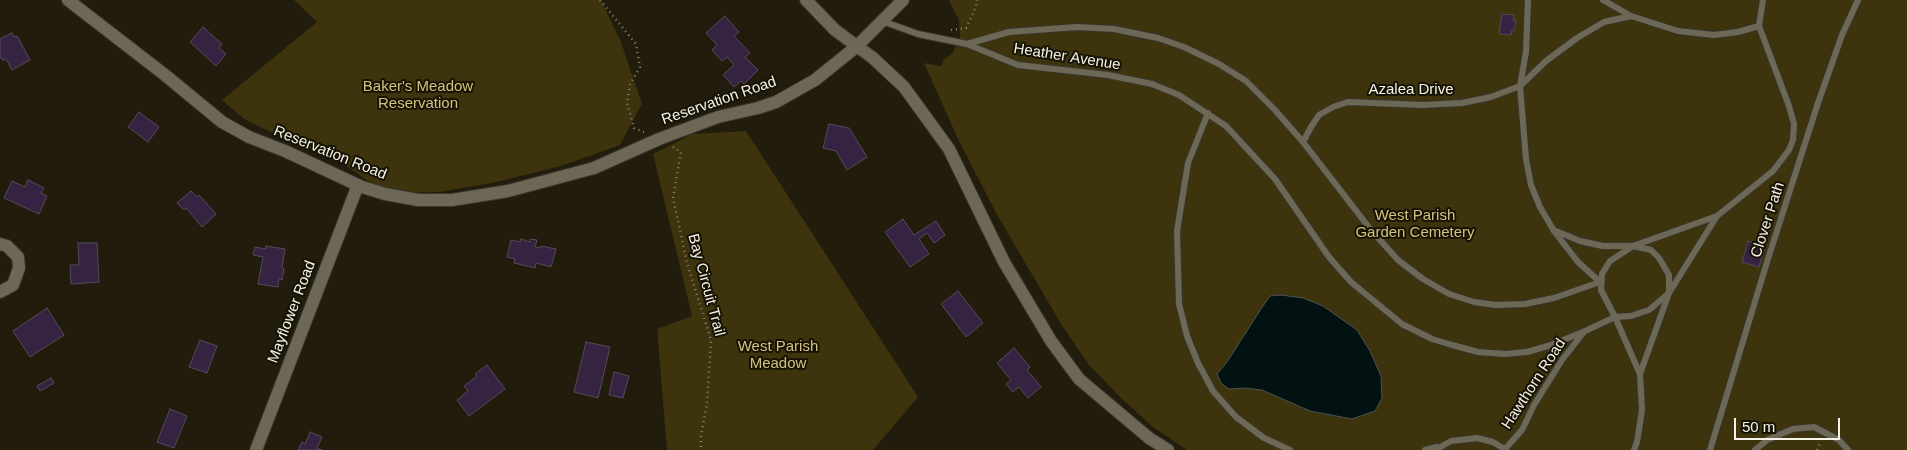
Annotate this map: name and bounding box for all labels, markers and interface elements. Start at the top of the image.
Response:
street label: Heather Avenue [1012,40,1122,74]
street label: Reservation Road [659,73,779,129]
park label: Baker's Meadow Reservation [363,78,473,113]
street label: Azalea Drive [1368,81,1454,99]
street label: Reservation Road [271,122,389,184]
street label: Clover Path [1747,180,1789,260]
park label: West Parish Garden Cemetery [1355,207,1475,242]
street label: Bay Circuit Trail [684,232,728,338]
street label: Mayflower Road [264,258,320,366]
street label: Hawthorn Road [1498,335,1570,433]
park label: West Parish Meadow [738,338,818,373]
scale bar [1737,408,1843,440]
text: 50 m [1742,418,1775,435]

